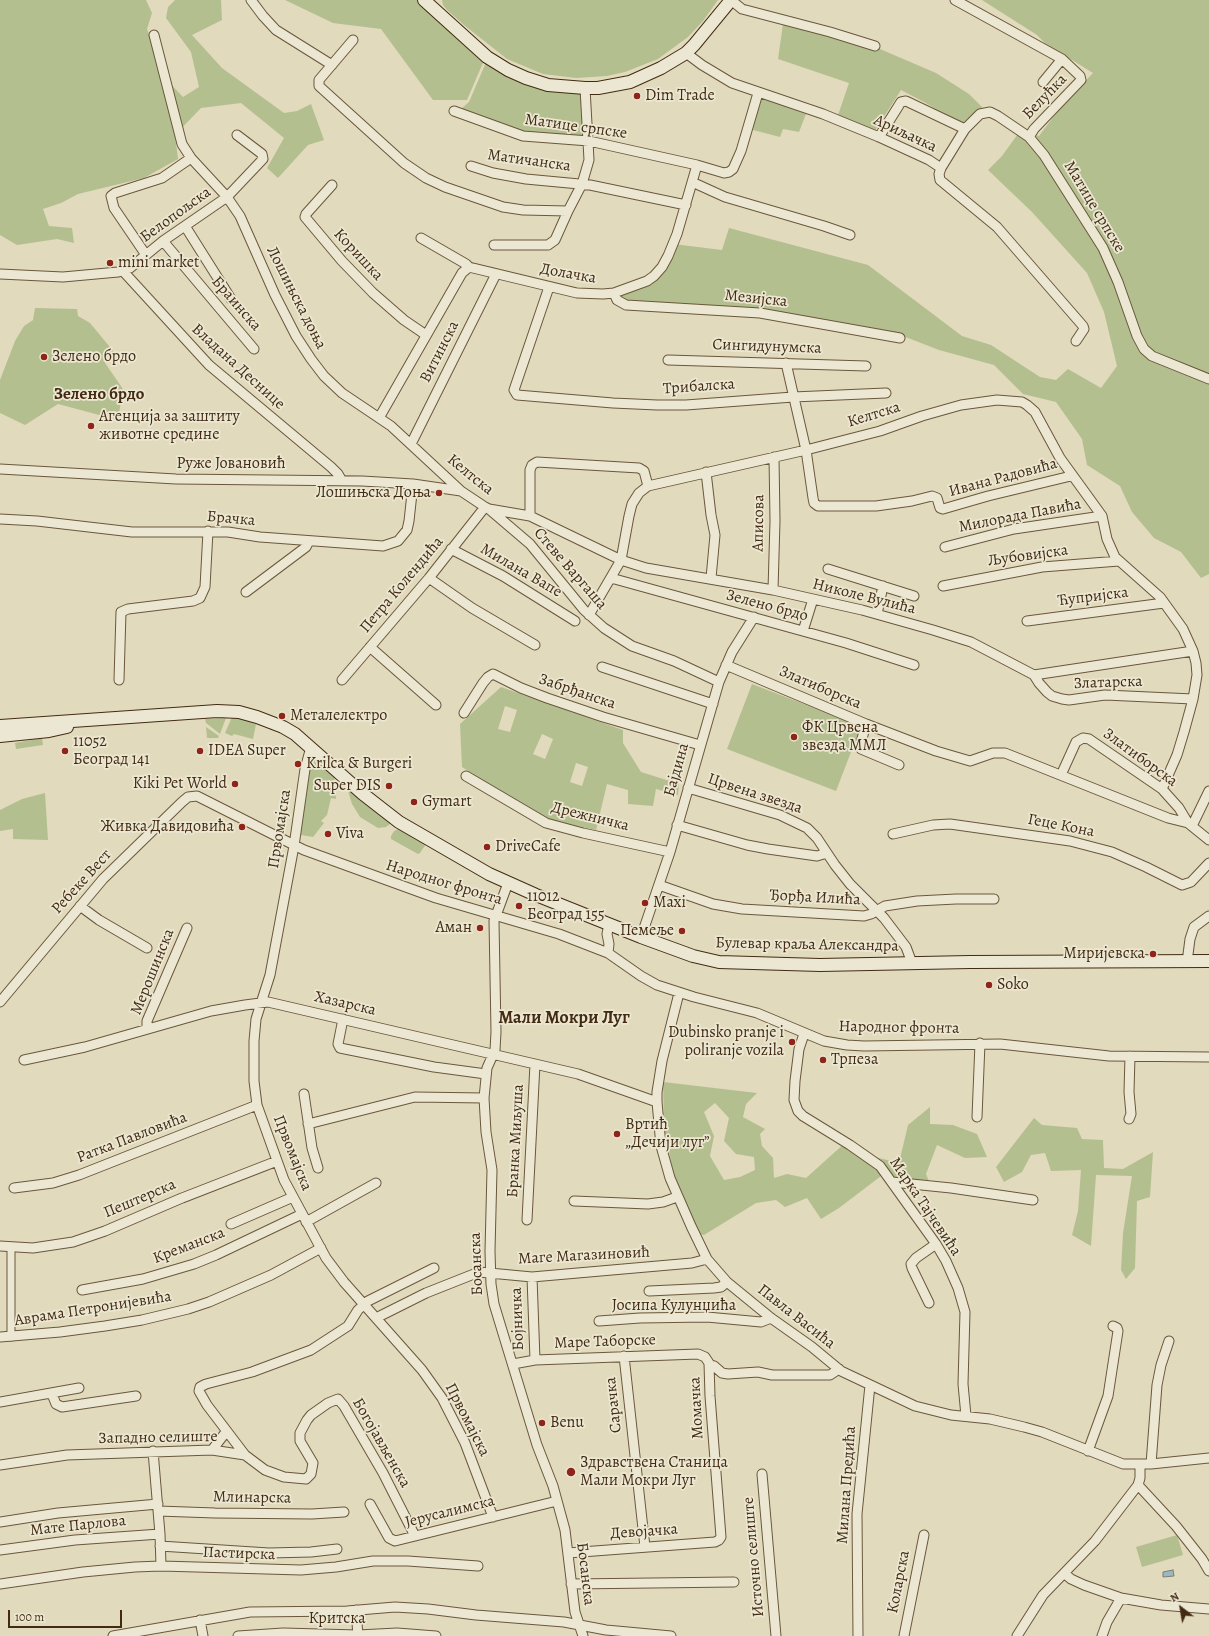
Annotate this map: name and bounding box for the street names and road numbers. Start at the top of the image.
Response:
street label: Белућка [1019,70,1071,124]
street label: Матице српске [524,110,628,144]
street label: Ариљачка [870,111,940,157]
street label: Матичанска [486,146,572,176]
street label: Матице српске [1059,158,1129,256]
street label: Белопољска [137,183,215,247]
street label: Коришка [329,225,387,285]
street label: Лошињска доња [262,243,330,353]
street label: Долачка [538,260,598,288]
street label: Браинска [207,273,265,335]
street label: Мезијска [724,286,788,312]
street label: Витинска [416,318,464,386]
street label: Владана Деснице [187,320,289,414]
street label: Сингидунумска [712,336,822,358]
street label: Трибалска [662,375,736,399]
street label: Келтска [845,398,903,432]
street label: Келтска [443,450,497,500]
street label: Руже Јовановић [176,454,286,474]
street label: Ивана Радовића [947,454,1059,502]
street label: Аписова [749,494,769,552]
street label: Милорада Павића [957,495,1083,537]
street label: Брачка [206,507,256,531]
street label: Стеве Варгаша [529,524,611,614]
street label: Петра Колендића [356,533,448,637]
street label: Милана Вапе [477,540,565,602]
street label: Љубовијска [987,541,1069,571]
street label: Николе Вулића [810,575,918,619]
street label: Ћупријска [1057,583,1129,611]
street label: Зелено брдо [724,586,810,626]
street label: Златиборска [776,662,864,714]
street label: Забрђанска [536,670,618,714]
street label: Златарска [1073,672,1143,694]
street label: Златиборска [1099,725,1181,791]
street label: Бајдина [660,741,694,799]
street label: Црвена звезда [705,770,805,818]
street label: Првомајска [264,788,296,870]
street label: Дрежничка [549,798,631,836]
street label: Геце Кона [1026,810,1096,842]
street label: Ребеке Вест [48,846,116,918]
street label: Народног фронта [383,856,505,910]
street label: Ђорђа Илића [769,886,861,910]
street label: Мерошинска [127,926,179,1018]
street label: Булевар краља Александра [715,934,899,956]
street label: Хазарска [312,988,378,1020]
street label: Народног фронта [838,1017,960,1039]
street label: Бранка Миљуша [503,1084,529,1198]
street label: Ратка Павловића [74,1108,190,1168]
street label: Првомајска [268,1112,316,1194]
street label: Марка Тајчевића [885,1154,965,1260]
street label: Пештерска [101,1175,179,1223]
street label: Креманска [150,1224,228,1268]
street label: Босанска [466,1232,488,1296]
street label: Маге Магазиновић [518,1243,650,1269]
street label: Павла Васића [753,1281,839,1353]
street label: Аврама Петронијевића [13,1287,173,1331]
street label: Бојничка [507,1287,529,1351]
street label: Јосипа Кулунџића [612,1296,736,1316]
street label: Маре Таборске [554,1331,656,1353]
street label: Сарачка [602,1376,626,1434]
street label: Момачка [686,1376,708,1440]
street label: Првомајска [440,1380,494,1460]
street label: Богојављенска [348,1395,414,1491]
street label: Милана Предића [833,1425,861,1545]
street label: Западно селиште [98,1427,218,1449]
street label: Млинарска [213,1488,291,1508]
street label: Јерусалимска [403,1492,497,1532]
street label: Источно селиште [739,1496,769,1618]
street label: Мате Парлова [29,1511,127,1541]
street label: Девојачка [610,1520,678,1544]
street label: Босанска [572,1541,598,1607]
street label: Пастирска [202,1543,276,1565]
street label: Коларска [883,1549,915,1615]
street label: Критска [308,1609,366,1629]

